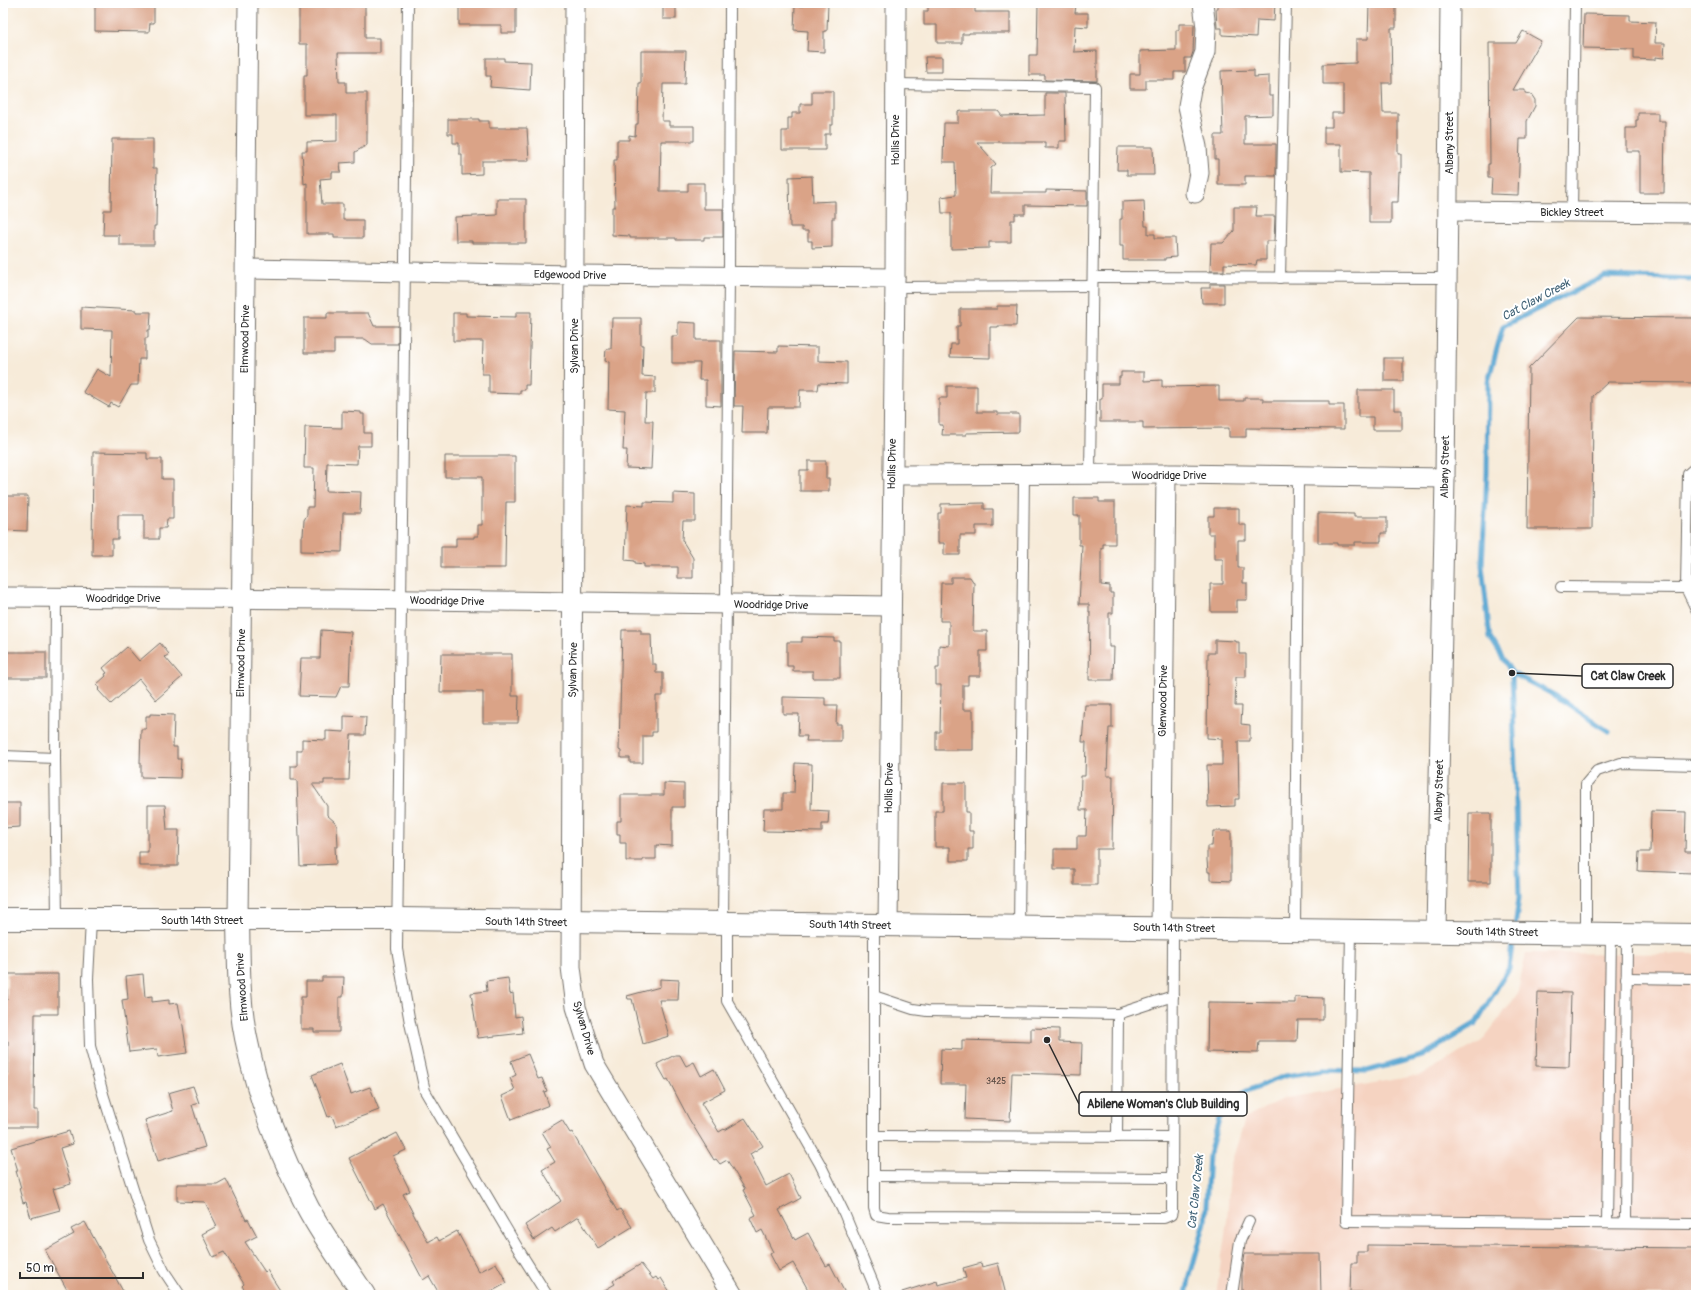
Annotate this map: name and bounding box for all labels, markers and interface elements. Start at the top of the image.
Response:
street label: Albany Street [1443,111,1456,174]
street label: Hollis Drive [889,114,902,165]
street label: Bickley Street [1540,206,1604,219]
street label: Edgewood Drive [534,268,607,282]
water label: Cat Claw Creek [1499,275,1573,324]
street label: Elmwood Drive [238,304,252,373]
street label: Sylvan Drive [568,318,581,374]
street label: Albany Street [1438,435,1452,499]
street label: Hollis Drive [885,438,899,490]
street label: Woodridge Drive [1132,469,1207,482]
street label: Woodridge Drive [86,592,161,605]
street label: Woodridge Drive [410,594,485,608]
street label: Woodridge Drive [734,598,809,612]
street label: Elmwood Drive [234,628,248,697]
street label: Sylvan Drive [566,642,580,698]
street label: Glenwood Drive [1156,664,1170,737]
callout: Cat Claw Creek [1582,664,1673,688]
text: Cat Claw Creek [1591,669,1666,684]
street label: Albany Street [1432,759,1446,823]
street label: Hollis Drive [882,762,896,814]
street label: South 14th Street [161,914,244,927]
street label: South 14th Street [485,915,568,929]
street label: South 14th Street [809,918,892,932]
street label: South 14th Street [1133,921,1216,935]
street label: South 14th Street [1456,925,1539,939]
street label: Elmwood Drive [233,952,251,1022]
street label: Sylvan Drive [570,1000,598,1057]
house number: 3425 [986,1076,1006,1087]
callout: Abilene Woman's Club Building [1079,1092,1247,1116]
text: Abilene Woman's Club Building [1087,1097,1239,1112]
water label: Cat Claw Creek [1185,1153,1207,1230]
scale bar [20,1254,143,1280]
text: 50 m [26,1261,54,1276]

